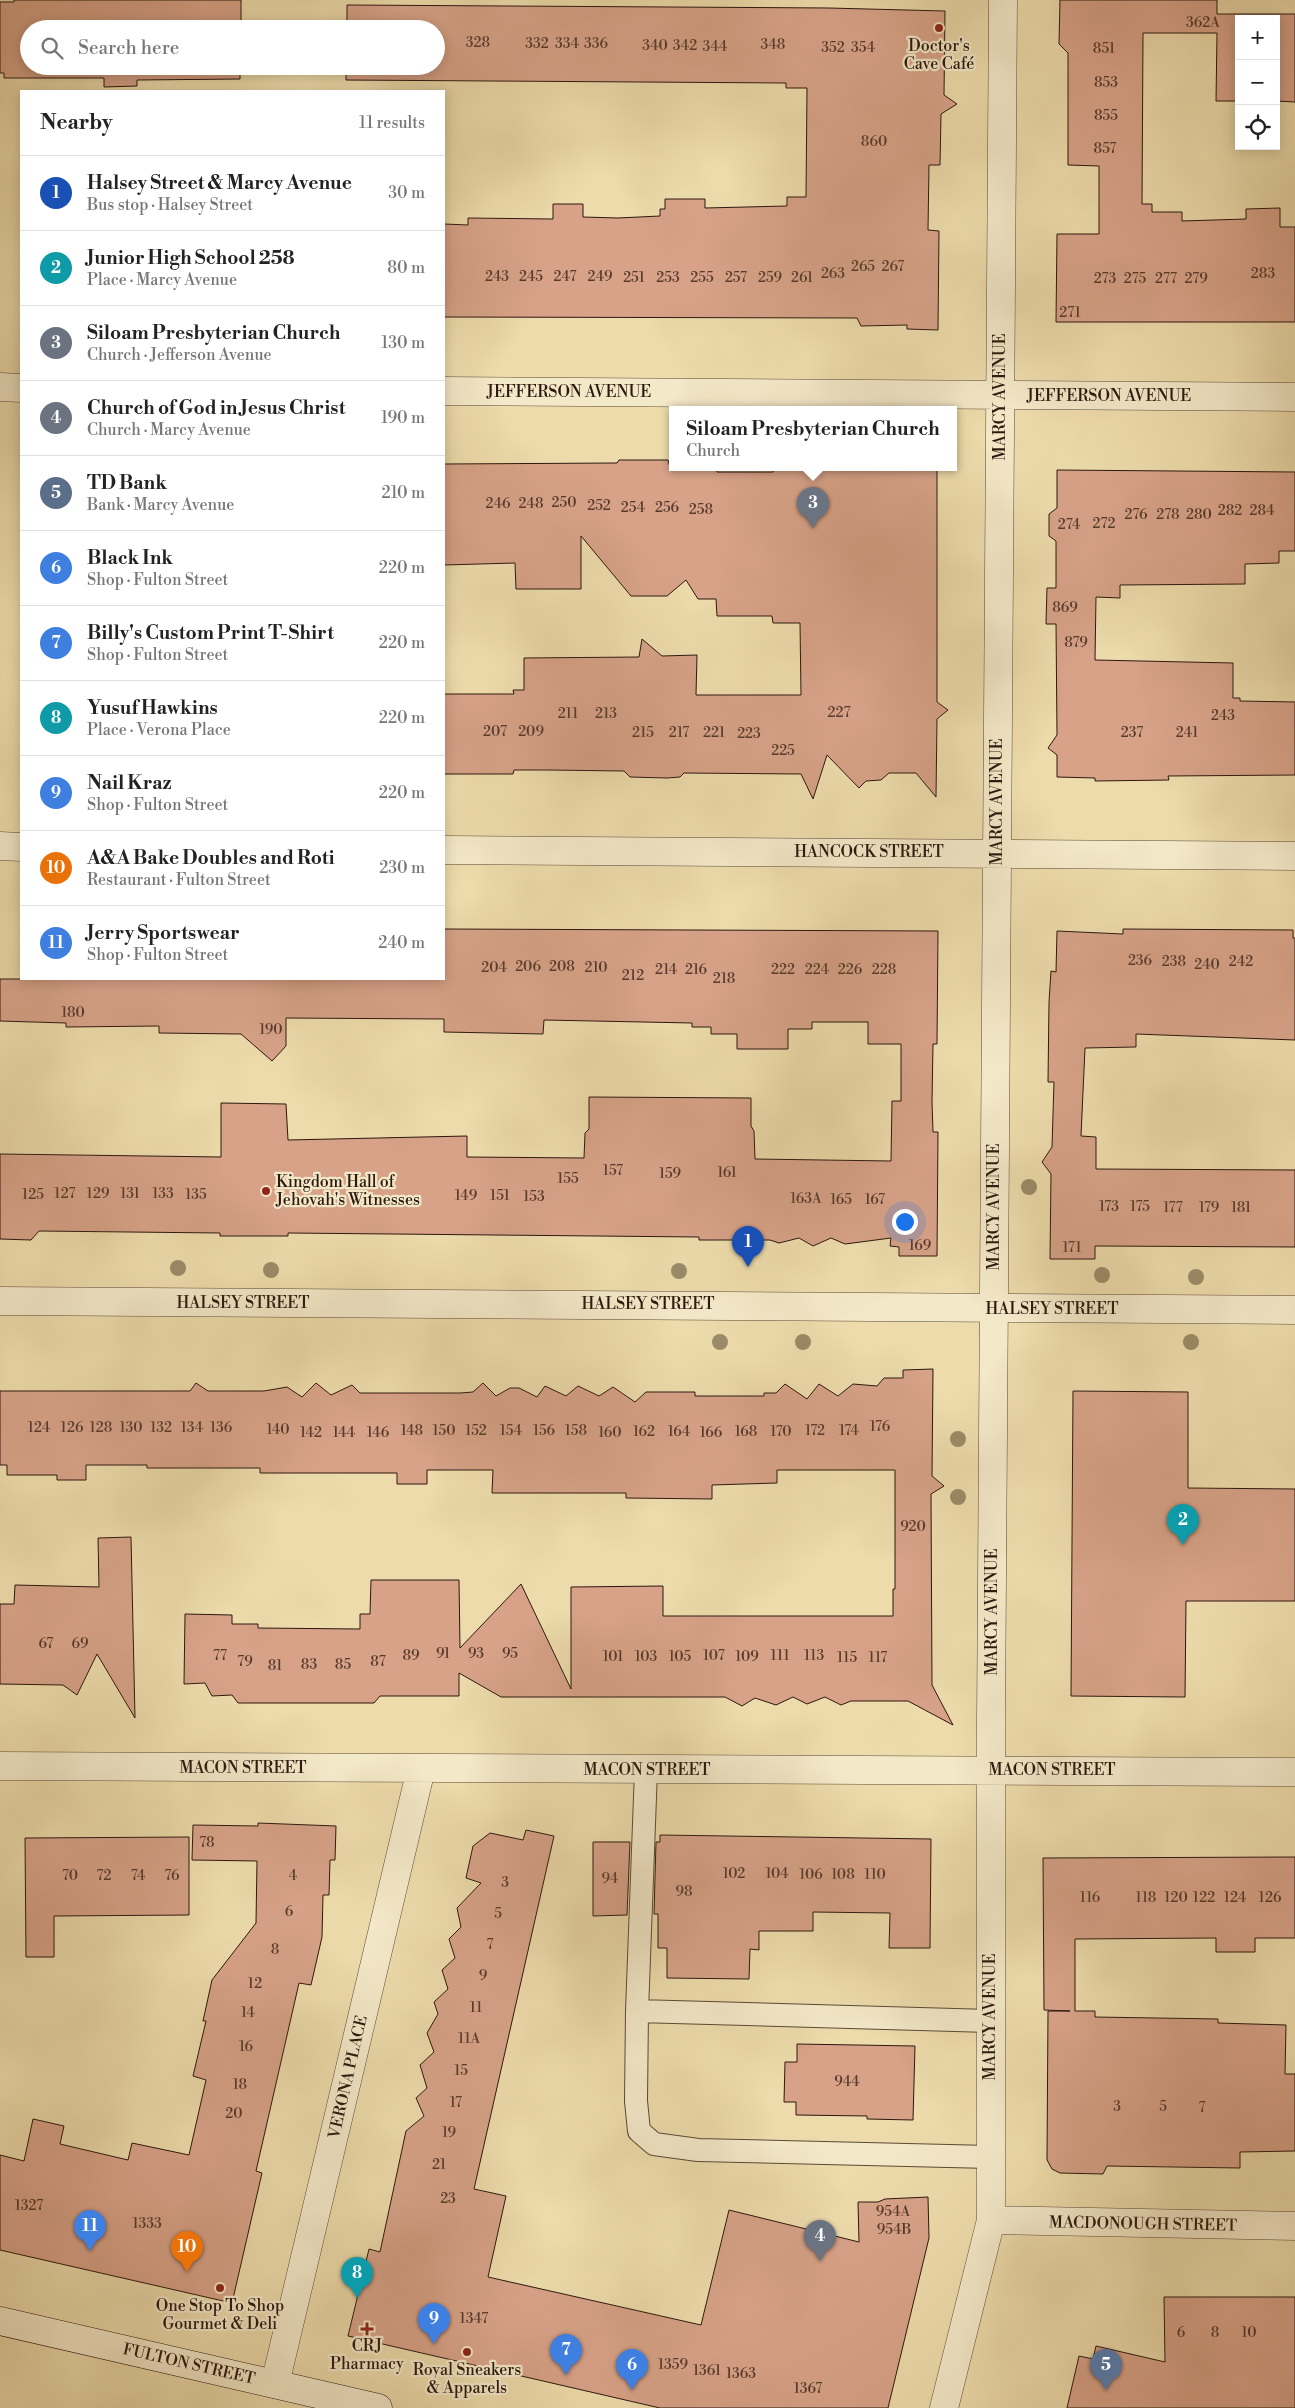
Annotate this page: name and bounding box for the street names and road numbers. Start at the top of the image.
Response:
street label: MARCY AVENUE [990,334,1010,460]
street label: JEFFERSON AVENUE [486,382,651,402]
street label: JEFFERSON AVENUE [1026,386,1191,406]
street label: MARCY AVENUE [987,739,1007,865]
street label: HANCOCK STREET [794,842,944,862]
street label: MARCY AVENUE [984,1144,1004,1270]
street label: HALSEY STREET [177,1293,309,1313]
street label: HALSEY STREET [582,1294,714,1314]
street label: HALSEY STREET [986,1299,1118,1319]
street label: MARCY AVENUE [982,1549,1002,1675]
street label: MACON STREET [179,1758,307,1778]
street label: MACON STREET [583,1760,711,1780]
street label: MACON STREET [988,1760,1116,1780]
street label: MARCY AVENUE [980,1954,1000,2080]
street label: VERONA PLACE [324,2013,372,2142]
street label: MACDONOUGH STREET [1049,2212,1237,2236]
street label: FULTON STREET [121,2339,257,2389]

